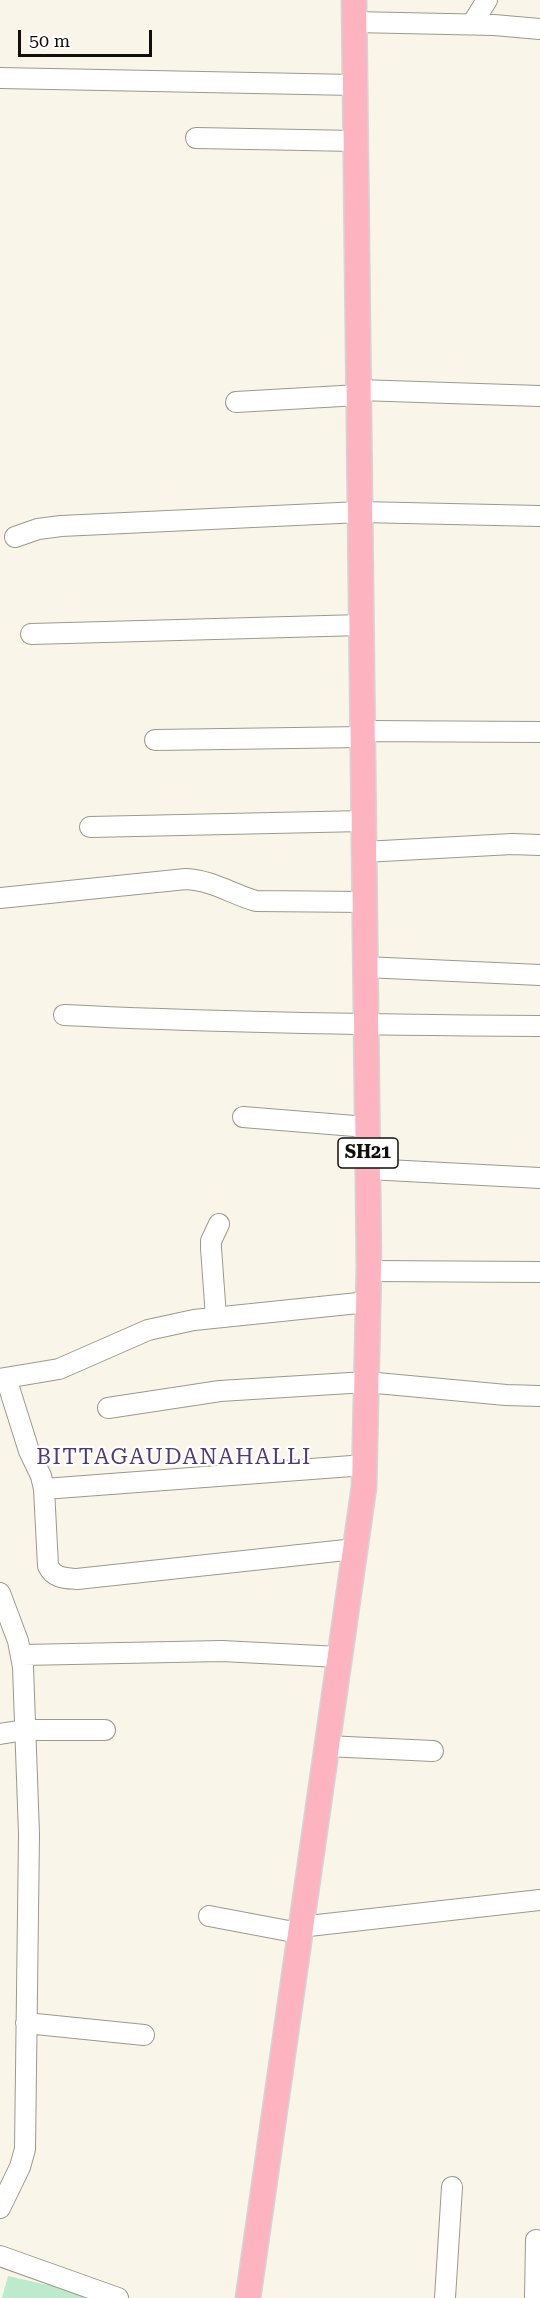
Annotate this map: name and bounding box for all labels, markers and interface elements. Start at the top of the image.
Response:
scale bar [21,18,154,56]
text: 50 m [29,30,70,51]
road number: SH21 [338,1138,398,1168]
district label: BITTAGAUDANAHALLI [36,1445,312,1471]

